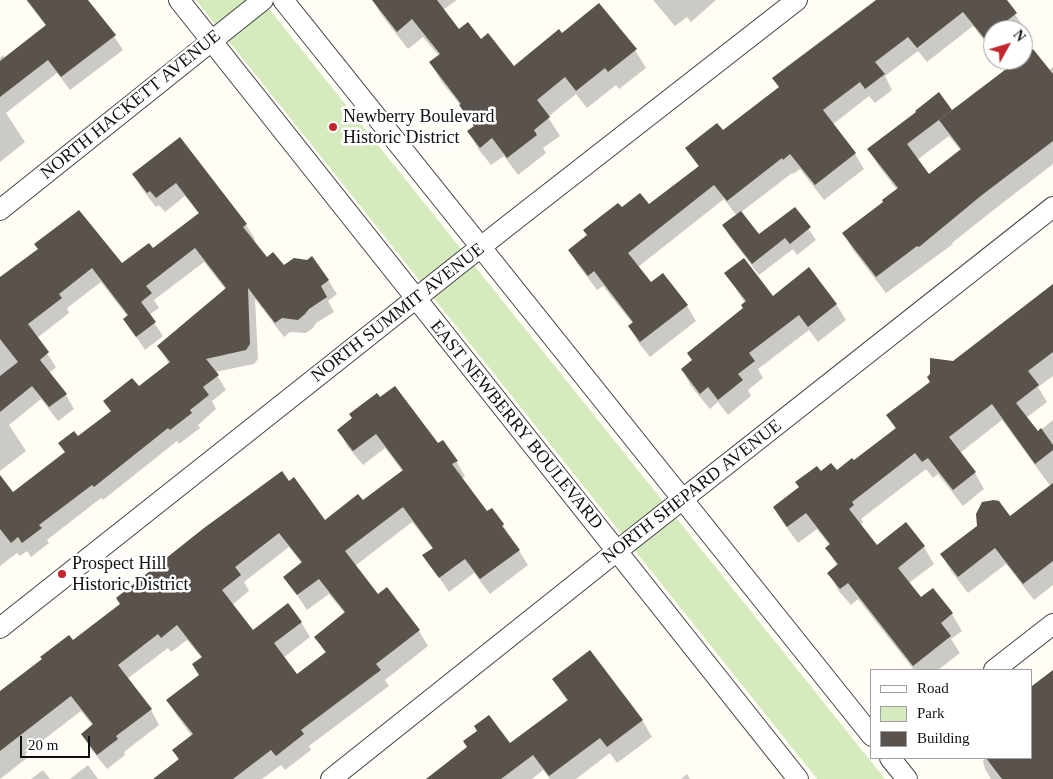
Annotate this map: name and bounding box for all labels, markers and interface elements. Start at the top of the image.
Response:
north arrow [983,20,1033,70]
street label: NORTH HACKETT AVENUE [37,26,225,184]
text: N [1010,27,1028,45]
place label: Newberry Boulevard Historic District [343,106,494,148]
marker: Newberry Boulevard Historic District [327,121,339,133]
street label: NORTH SUMMIT AVENUE [307,239,489,387]
street label: EAST NEWBERRY BOULEVARD [425,316,607,534]
street label: NORTH SHEPARD AVENUE [598,415,786,569]
place label: Prospect Hill Historic District [72,553,188,596]
marker: Prospect Hill Historic District [56,568,68,580]
legend [870,669,1033,759]
text: Road [917,680,949,696]
text: Park [917,705,945,721]
scale bar [22,726,92,758]
text: Building [917,730,970,746]
text: 20 m [28,737,58,753]

